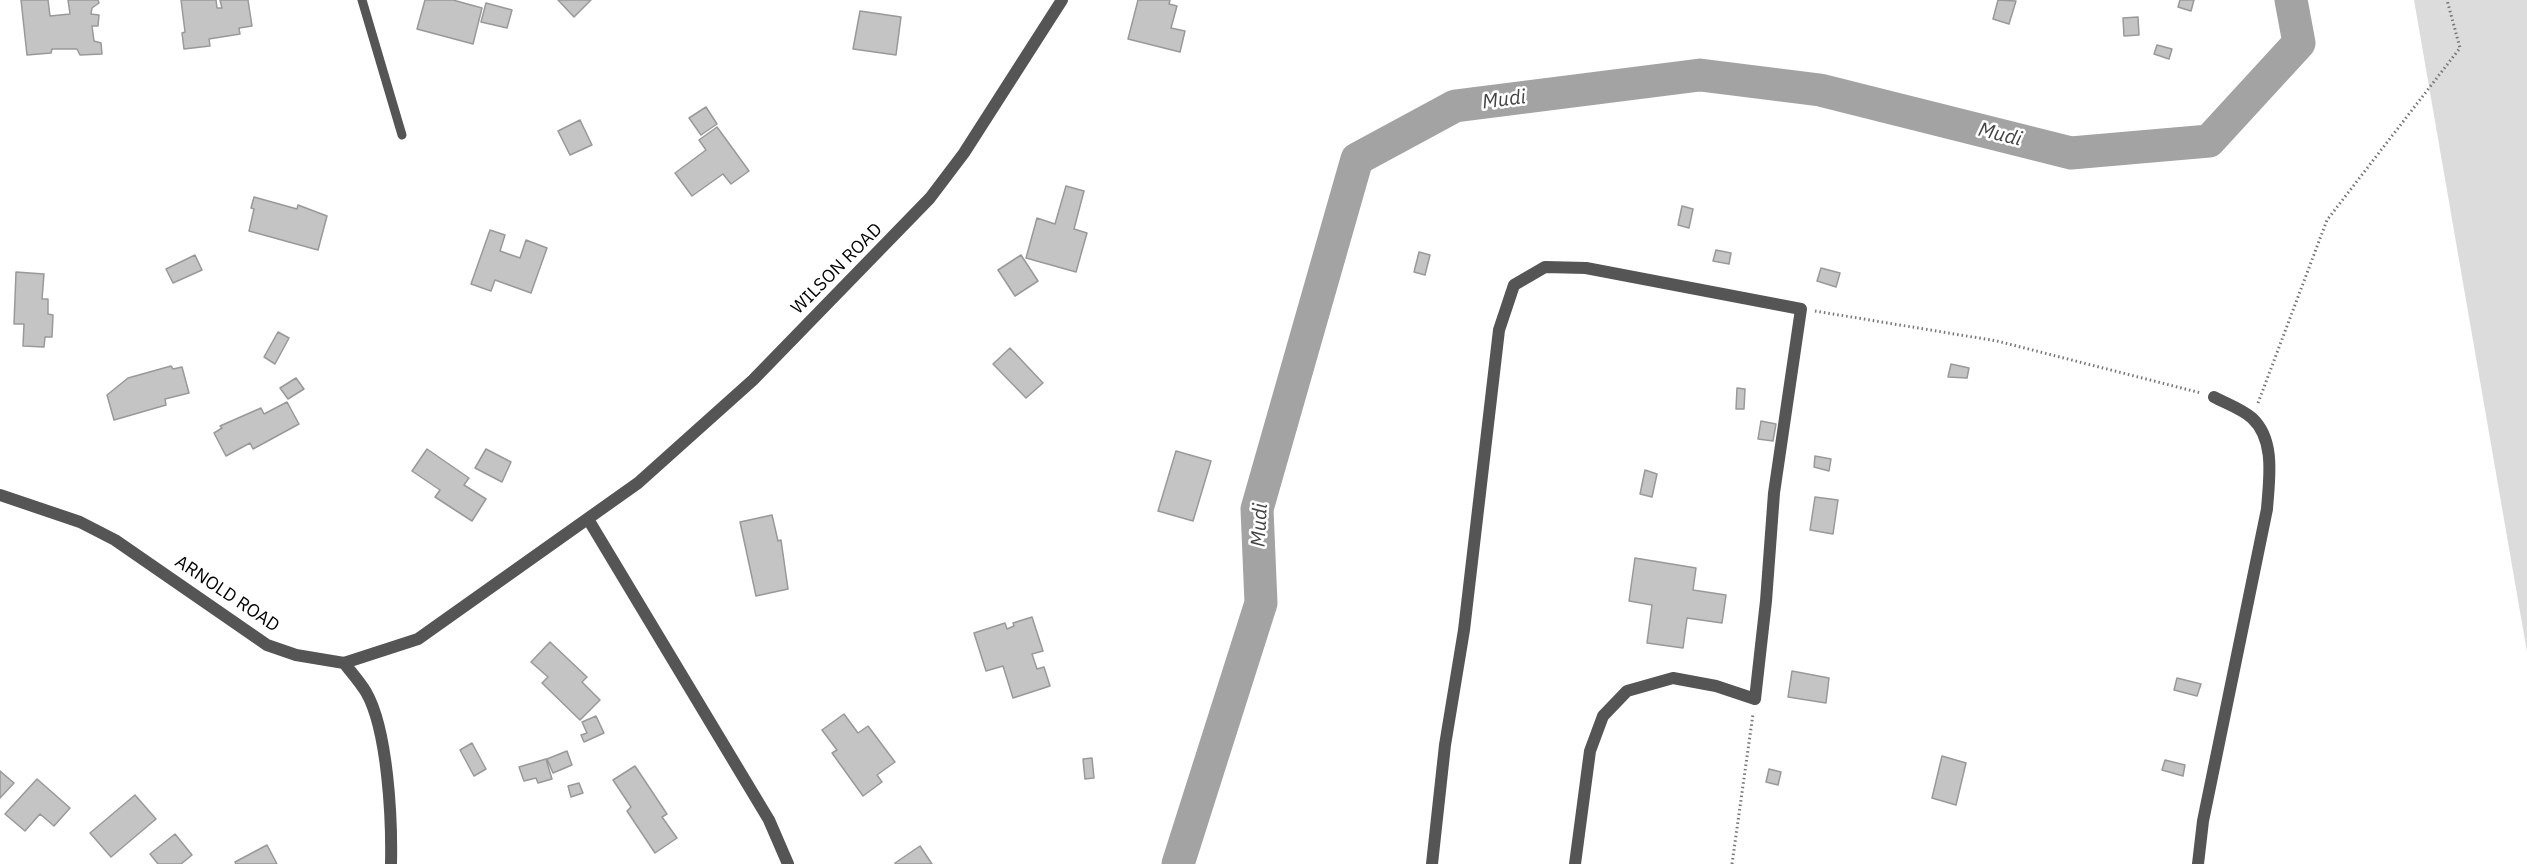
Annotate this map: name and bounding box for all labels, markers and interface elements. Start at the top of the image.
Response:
water label: Mudi [1481,85,1527,115]
water label: Mudi [1976,118,2024,152]
street label: WILSON ROAD [787,219,887,319]
water label: Mudi [1247,502,1273,548]
street label: ARNOLD ROAD [171,551,283,637]

